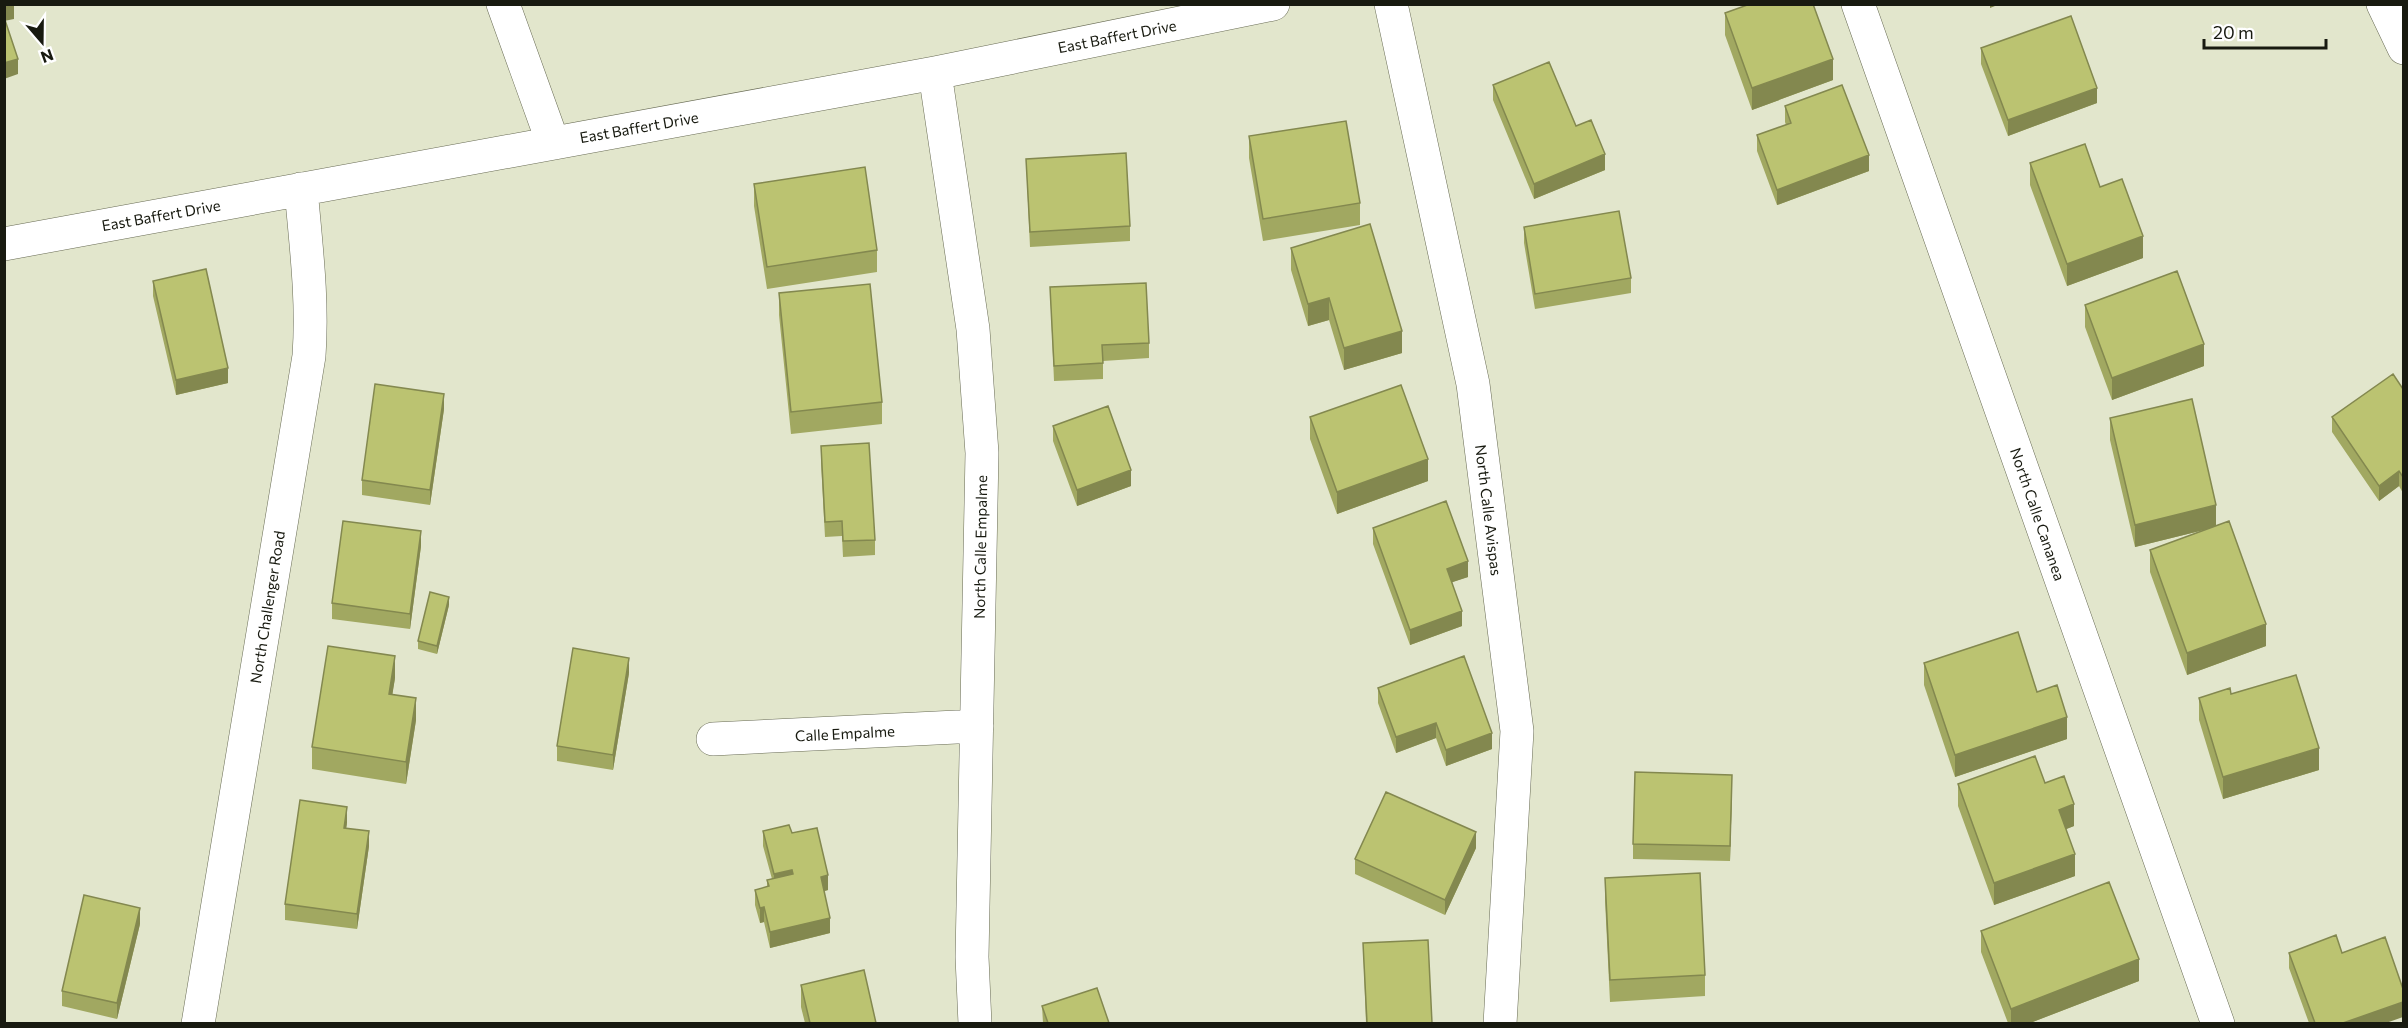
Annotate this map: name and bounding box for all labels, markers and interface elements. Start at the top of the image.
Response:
north arrow [12,12,72,72]
scale bar [2204,12,2326,50]
street label: East Baffert Drive [1056,16,1178,56]
text: 20 m [2213,21,2254,43]
text: N [38,46,56,68]
street label: East Baffert Drive [578,108,700,146]
street label: East Baffert Drive [100,196,222,234]
street label: North Calle Avispas [1472,443,1506,577]
street label: North Calle Cananea [2007,445,2069,583]
street label: North Calle Empalme [970,475,990,619]
street label: North Challenger Road [246,529,288,685]
street label: Calle Empalme [795,721,896,745]

